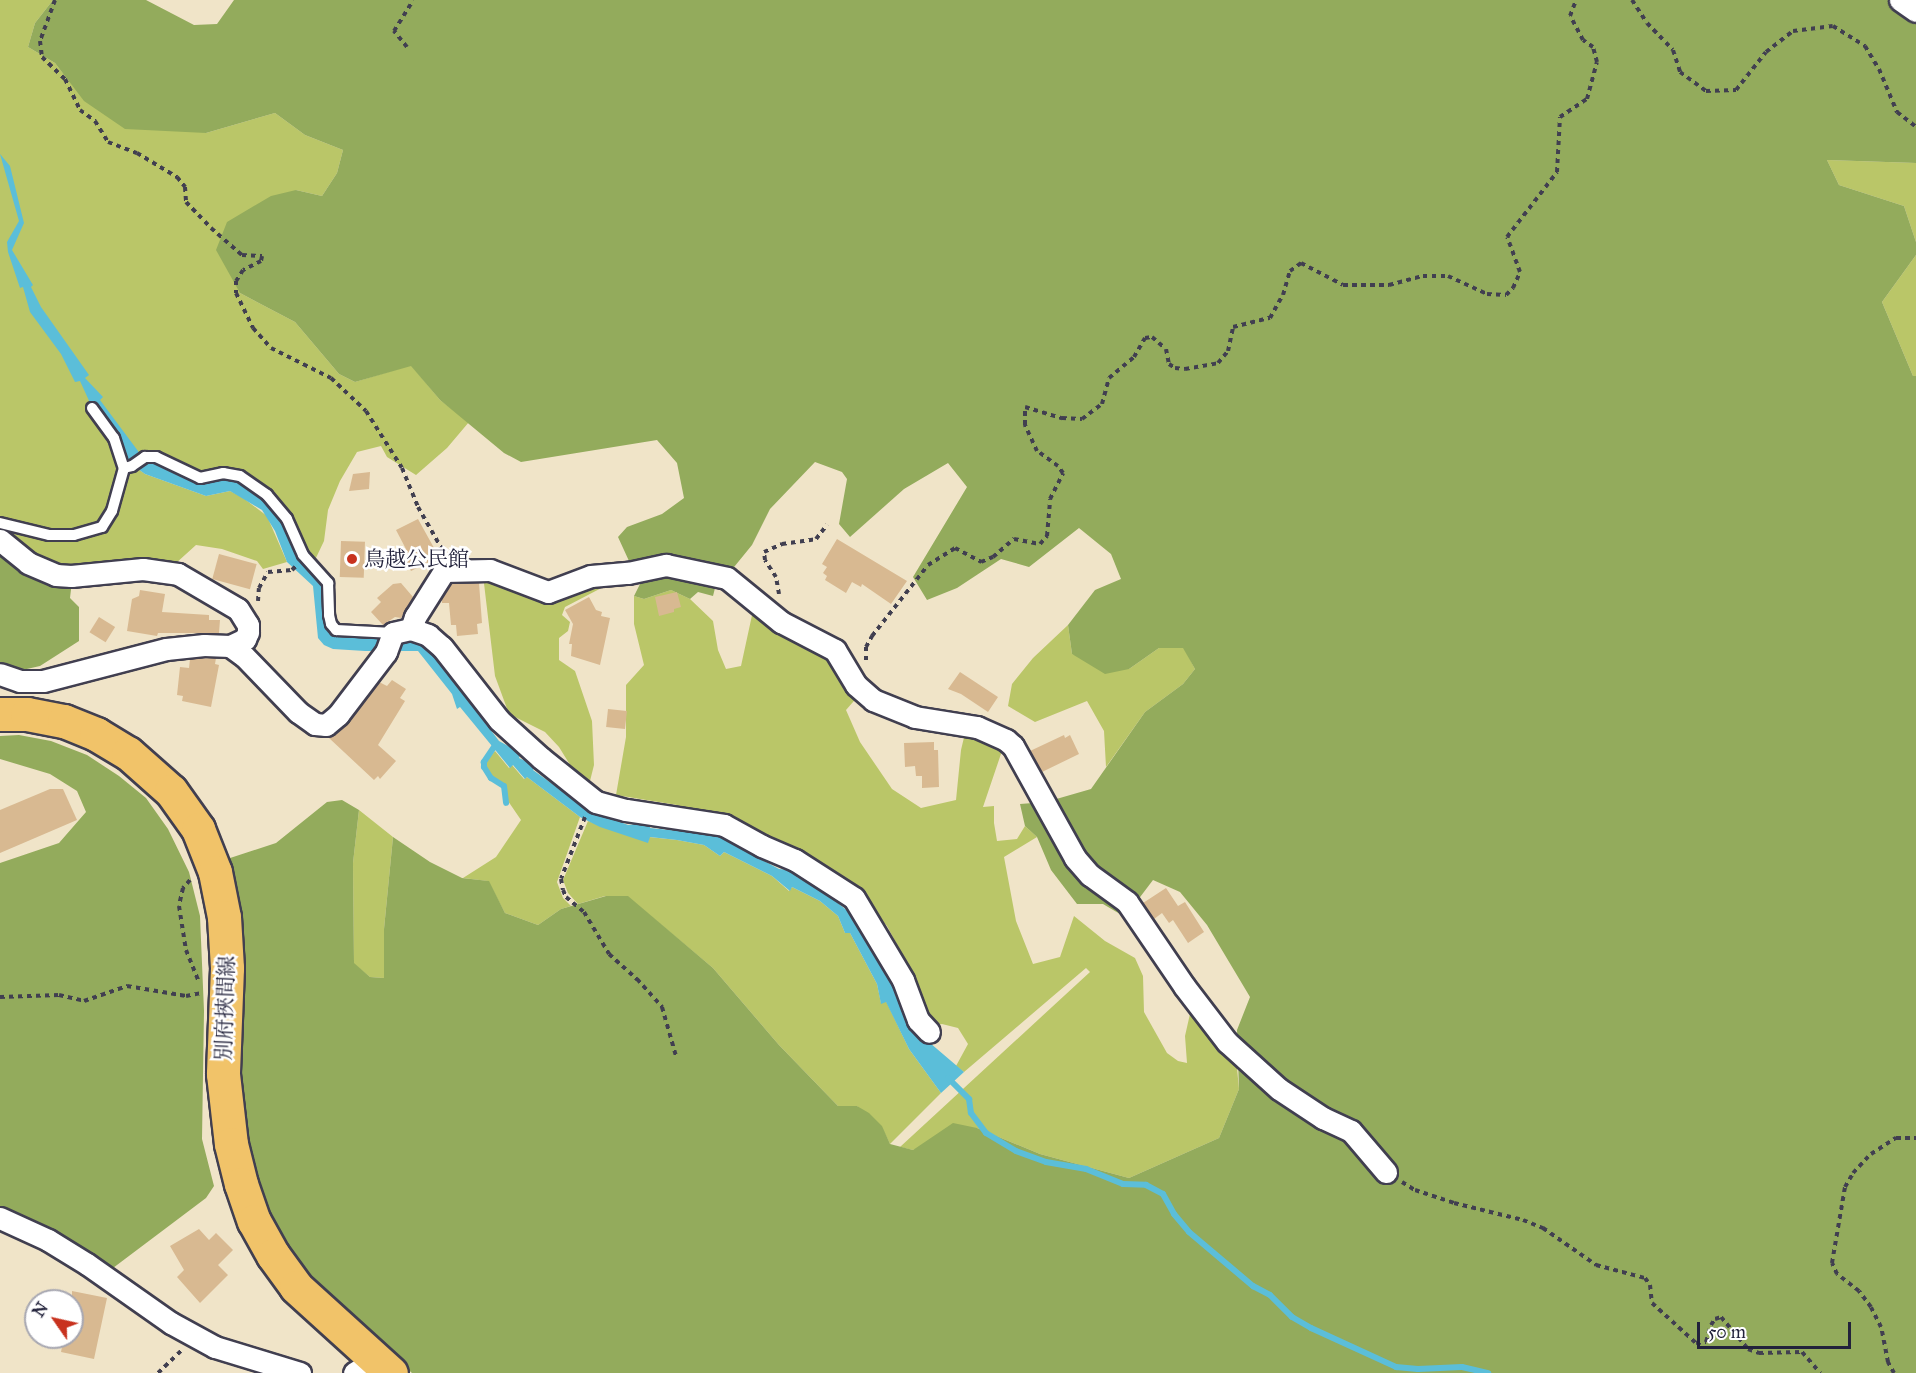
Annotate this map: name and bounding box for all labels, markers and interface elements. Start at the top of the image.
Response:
place label: 鳥越公民館 [364,546,469,572]
marker: 鳥越公民館 [345,552,359,566]
street label: 別府挾間線 [211,955,239,1061]
north arrow [24,1289,84,1349]
text: N [29,1299,52,1321]
scale bar [1700,1310,1854,1348]
text: 50 m [1708,1321,1746,1343]

